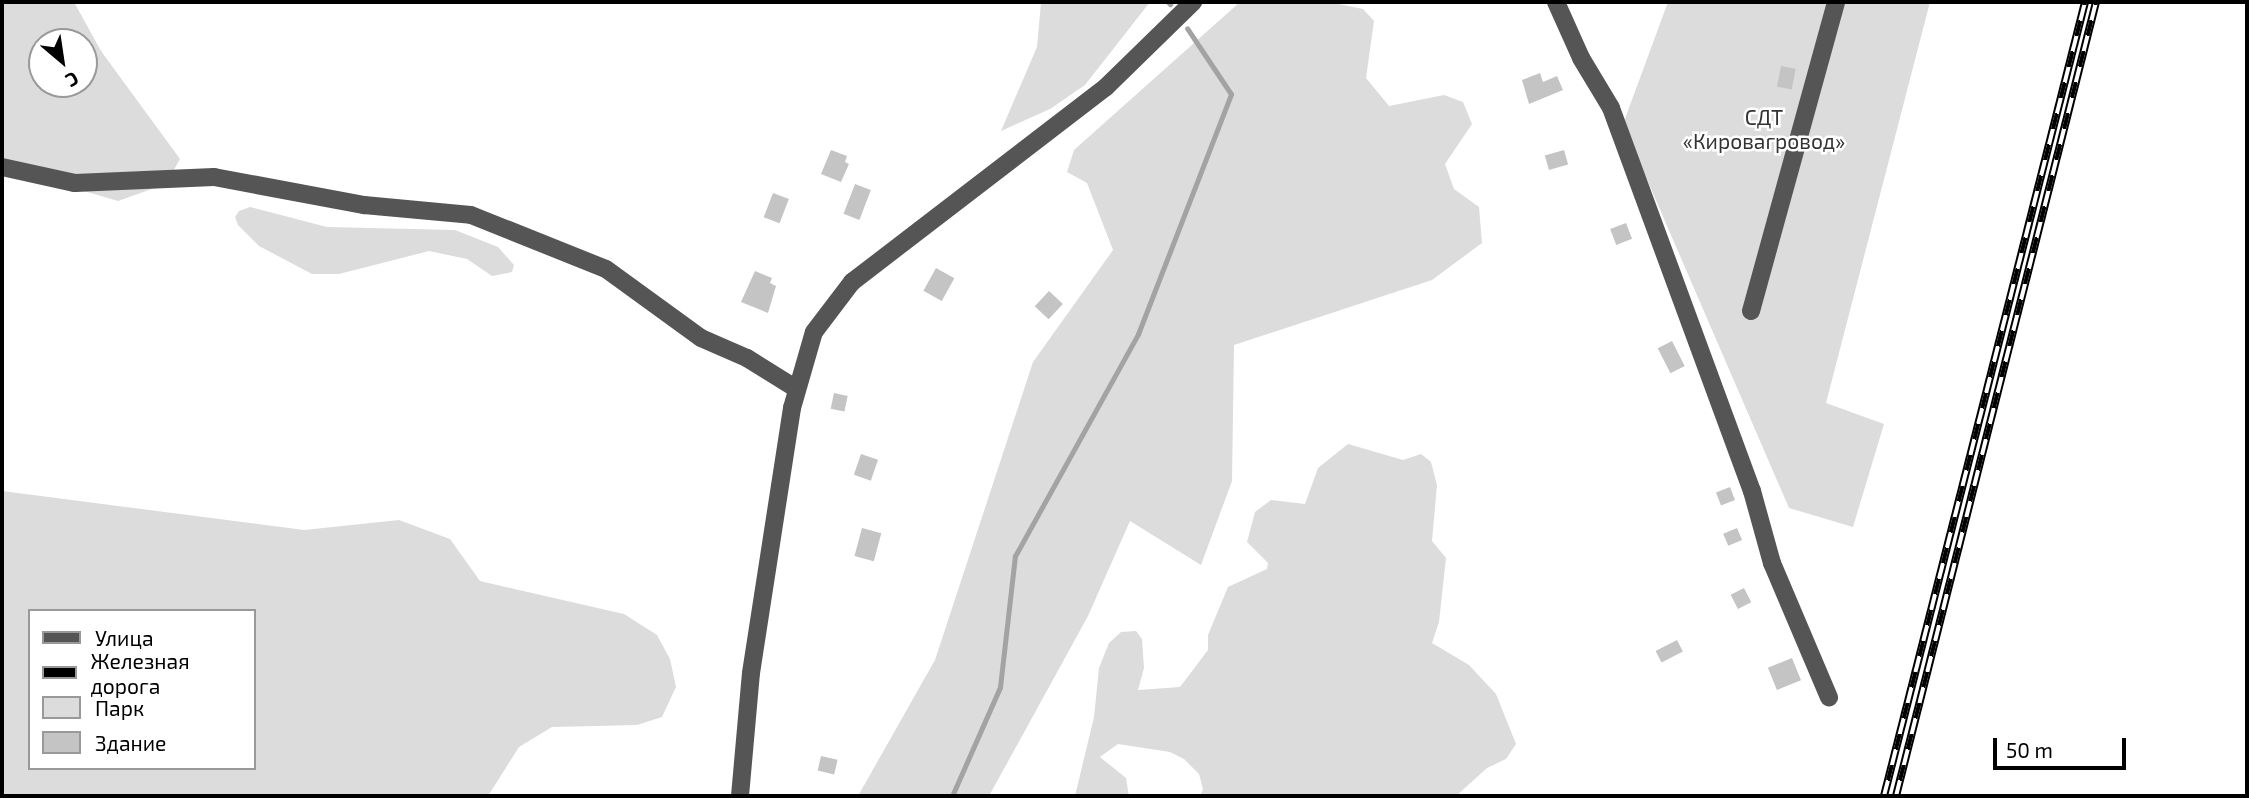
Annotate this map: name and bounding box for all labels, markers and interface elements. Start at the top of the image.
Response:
north arrow [28,28,98,98]
text: С [62,67,83,93]
park label: СДТ «Кировагровод» [1683,104,1845,154]
legend [28,609,256,770]
text: Улица [95,625,154,650]
text: Железная дорога [91,648,190,698]
text: Парк [95,695,144,720]
scale bar [1997,724,2130,768]
text: Здание [95,730,166,755]
text: 50 m [2006,737,2053,762]

